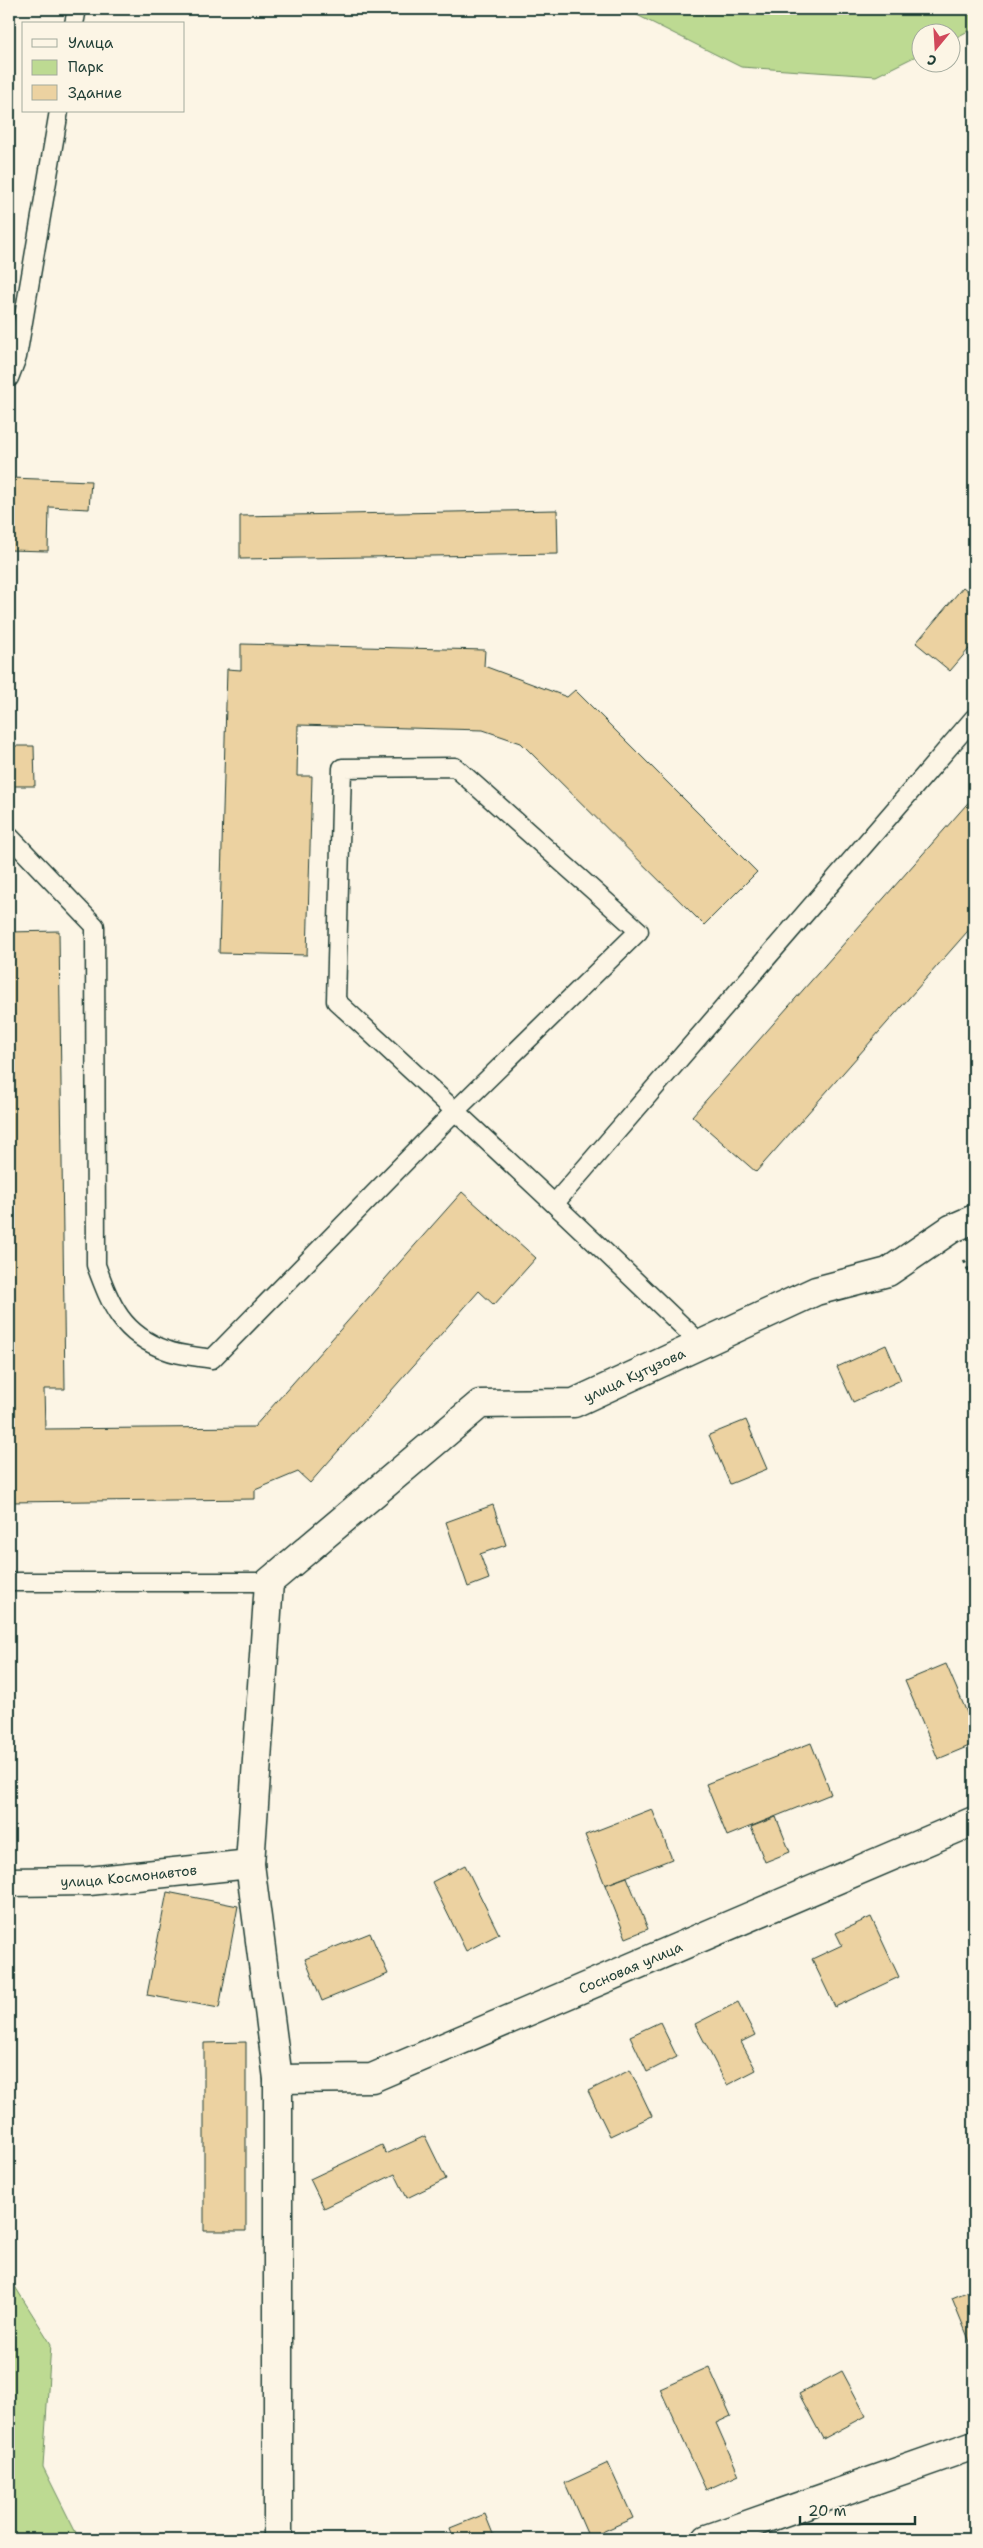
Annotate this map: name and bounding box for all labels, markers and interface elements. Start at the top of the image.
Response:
legend [22,22,185,112]
north arrow [910,22,960,72]
text: Улица [68,33,114,53]
text: С [925,50,939,70]
text: Парк [68,57,104,77]
text: Здание [68,83,122,103]
street label: улица Кутузова [581,1344,688,1406]
street label: улица Космонавтов [60,1861,198,1890]
street label: Сосновая улица [576,1937,685,1998]
scale bar [800,2493,916,2525]
text: 20 m [808,2501,847,2521]

